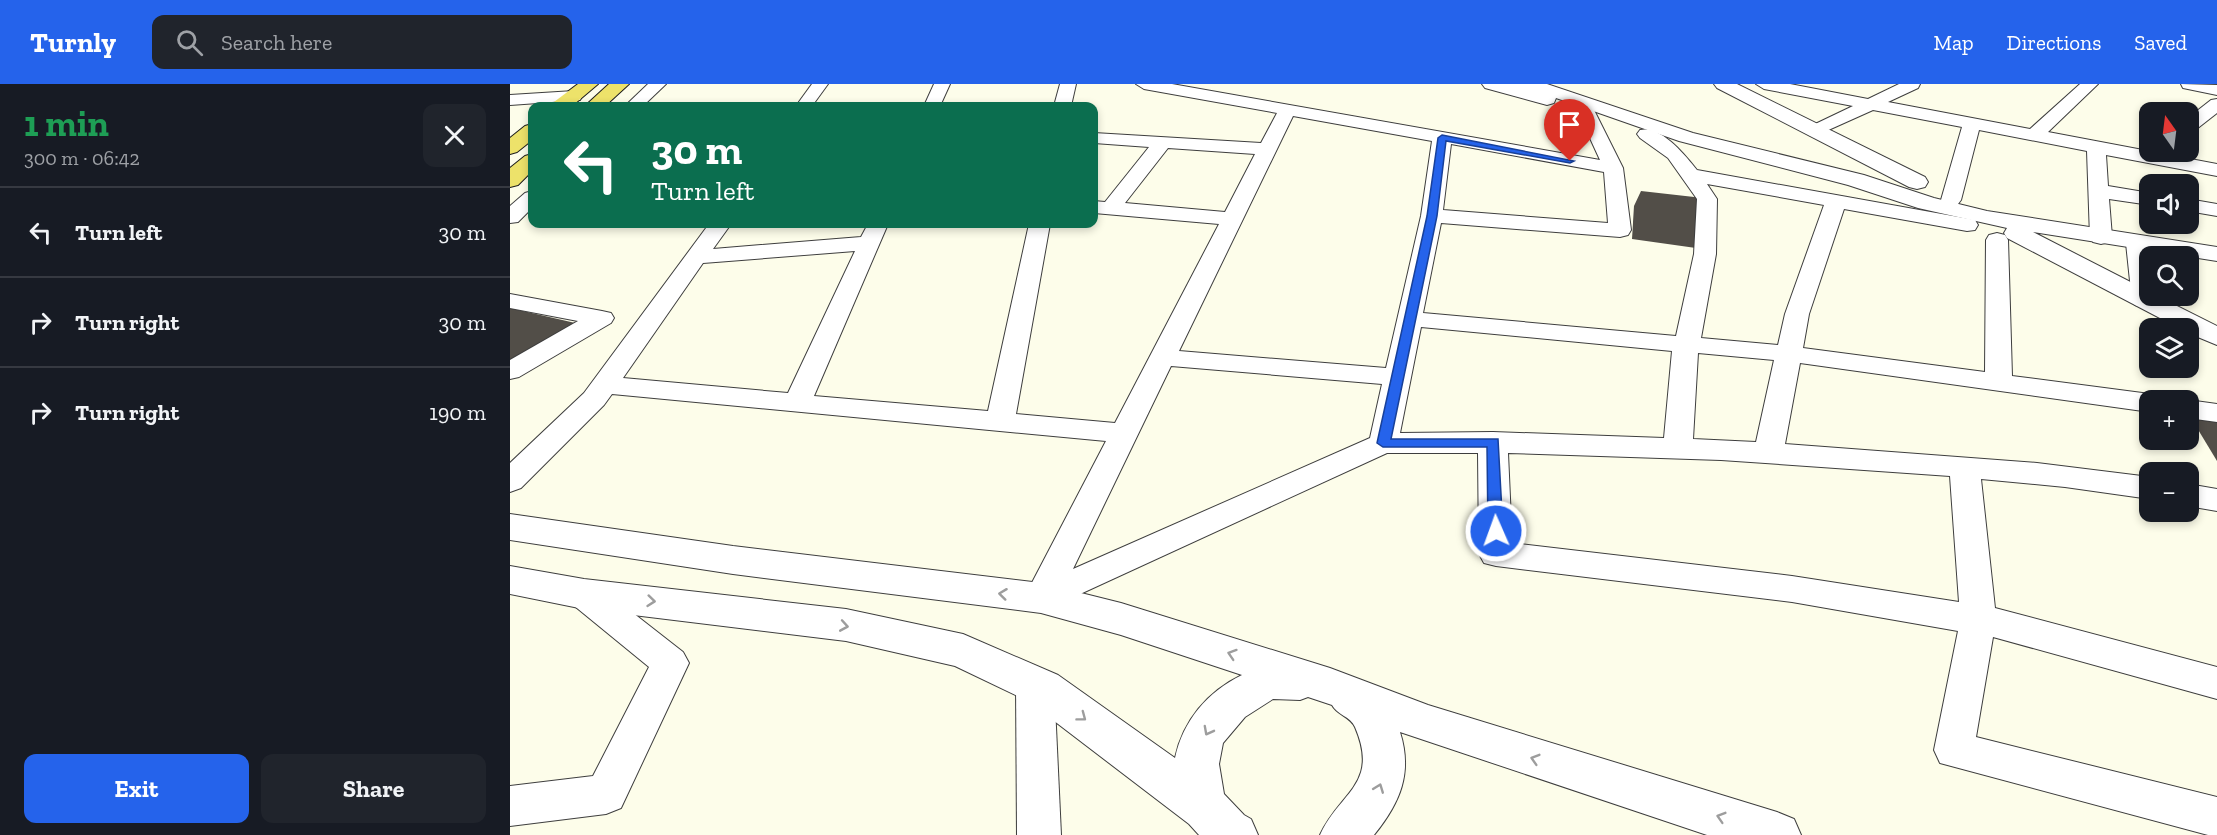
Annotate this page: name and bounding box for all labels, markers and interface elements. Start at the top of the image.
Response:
search box [152,15,572,69]
text: Turnly [30,26,116,59]
icon: search [173,26,206,59]
text: Search here [221,29,332,56]
text: Map [1934,30,1974,55]
text: Directions [2007,30,2101,55]
text: Saved [2134,30,2187,55]
pin [1544,99,1595,161]
text: 1 min [24,102,109,145]
north arrow [2139,102,2199,162]
map controls [2139,102,2199,522]
button: close [423,104,486,167]
icon: arrive [1553,108,1586,141]
text: 30 m [651,124,742,175]
icon: left [552,126,630,204]
text: 300 m · 06:42 [24,146,140,170]
button: sound [2139,174,2199,234]
text: Turn left [651,175,754,207]
icon: left [24,216,57,249]
text: Turn left [75,219,162,246]
text: 30 m [439,219,486,246]
button: search [2139,246,2199,306]
icon: right [24,306,57,339]
text: Turn right [75,309,179,336]
text: 30 m [439,309,486,336]
button: layers [2139,318,2199,378]
button: + [2139,390,2199,450]
icon: right [24,396,57,429]
text: Turn right [75,399,179,426]
text: 190 m [429,399,486,426]
button: − [2139,462,2199,522]
position arrow [1464,499,1528,563]
one-way arrow [998,588,1008,600]
one-way arrow [646,594,656,607]
one-way arrow [840,619,849,631]
one-way arrow [1227,649,1238,662]
one-way arrow [1075,710,1086,721]
one-way arrow [1204,724,1216,735]
button: Exit [24,754,249,823]
button: Share [261,754,486,823]
one-way arrow [1530,754,1541,766]
one-way arrow [1371,784,1384,794]
one-way arrow [1716,812,1727,825]

